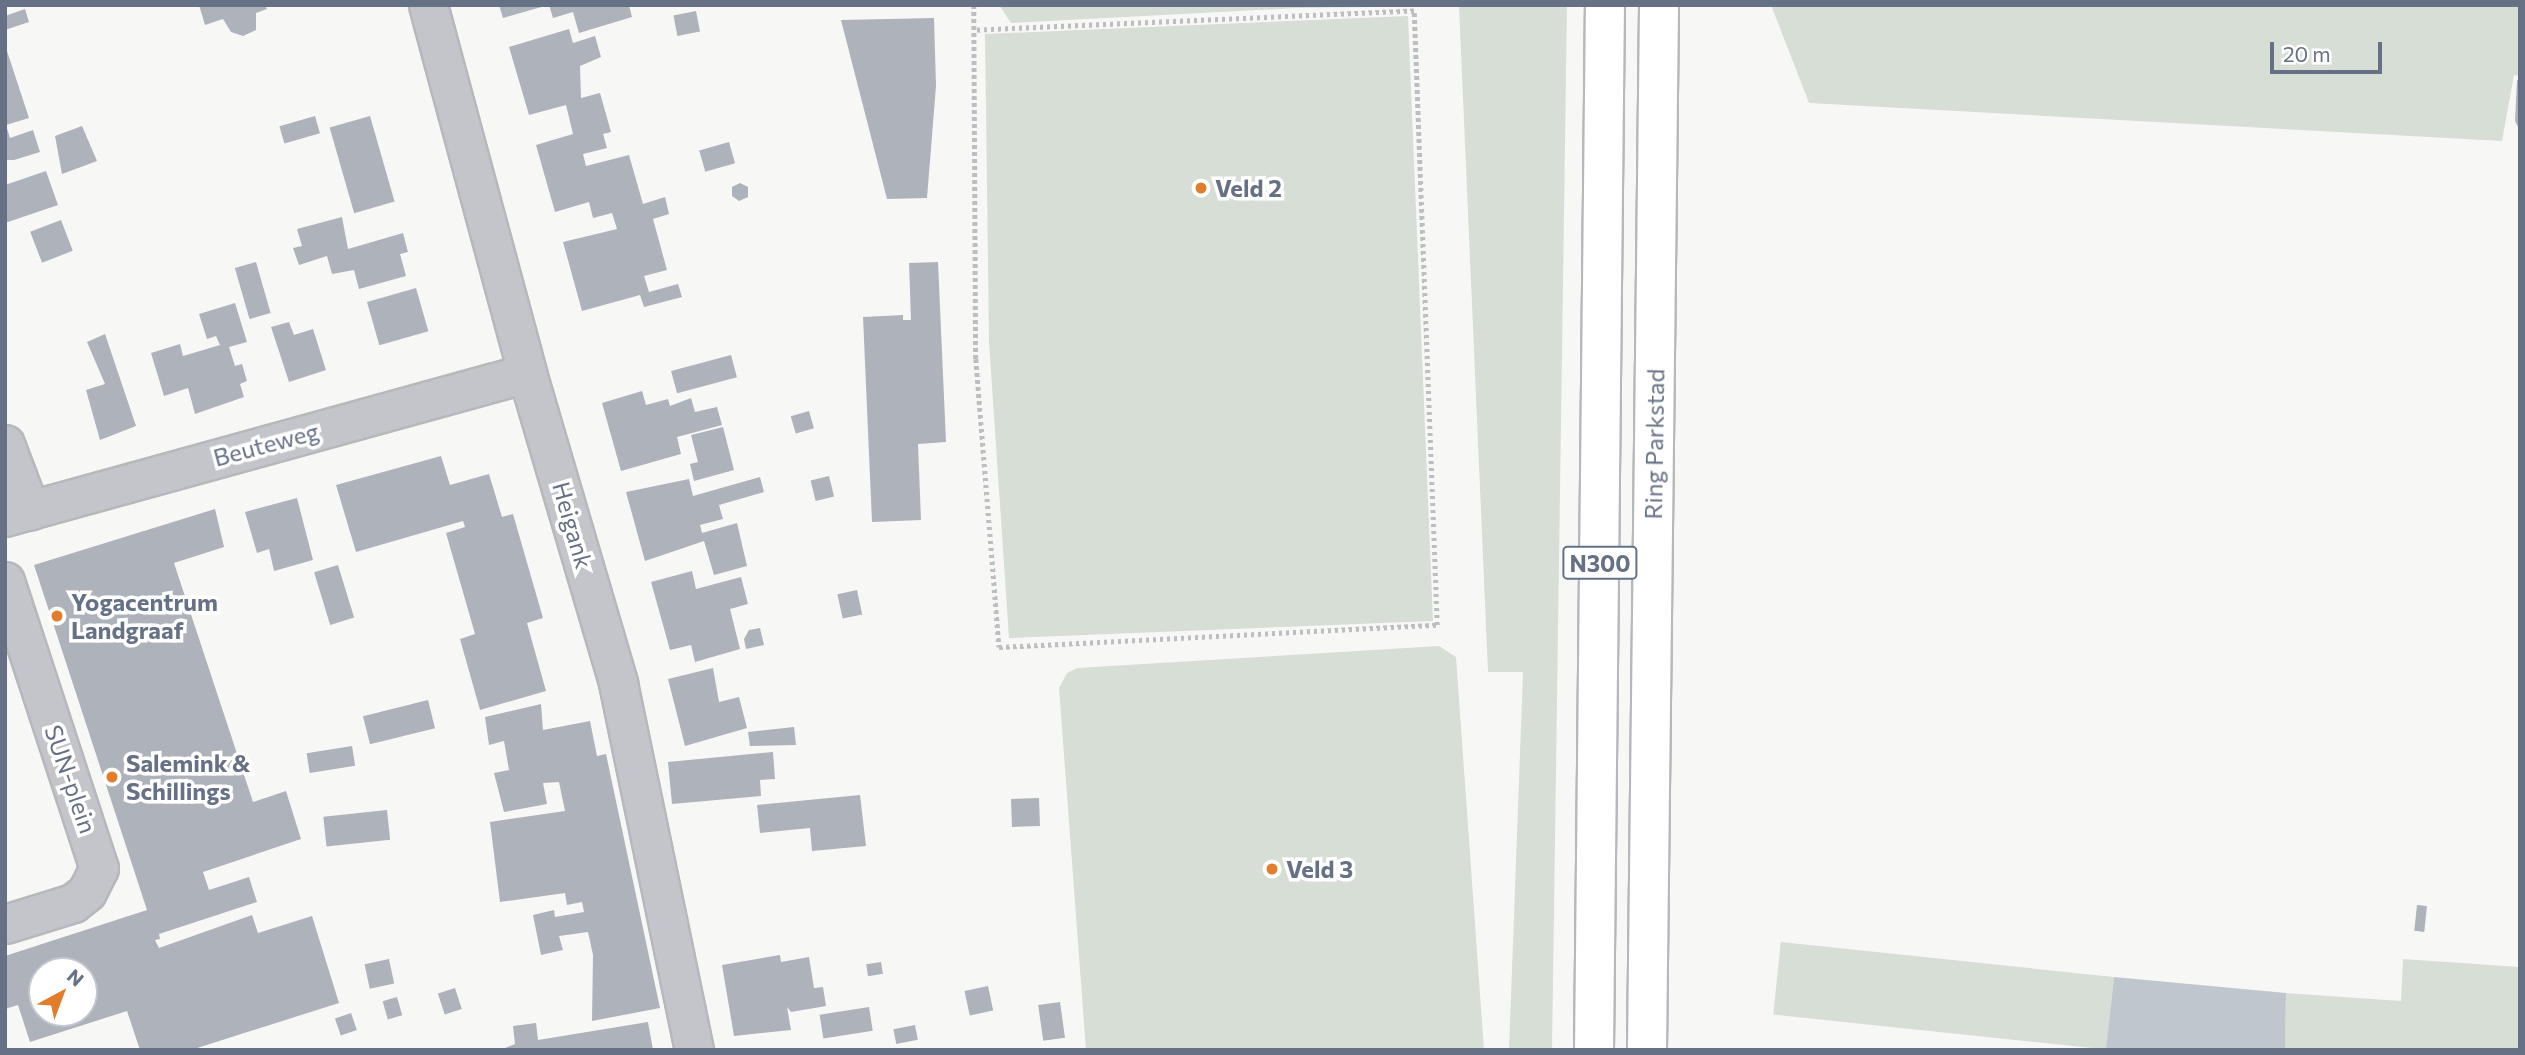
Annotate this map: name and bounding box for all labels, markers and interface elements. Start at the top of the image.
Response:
scale bar [2273,28,2385,72]
text: 20 m [2283,41,2331,66]
place label: Veld 2 [1215,174,1282,202]
marker: Veld 2 [1193,180,1209,196]
street label: Ring Parkstad [1638,368,1670,520]
street label: Beuteweg [210,416,322,472]
street label: Heigank [547,478,599,572]
road number: N300 [1562,544,1638,582]
place label: Yogacentrum Landgraaf [71,588,218,644]
marker: Yogacentrum Landgraaf [49,608,65,624]
street label: SUN-plein [39,721,103,837]
place label: Salemink & Schillings [126,749,250,805]
marker: Salemink & Schillings [104,769,120,785]
place label: Veld 3 [1286,855,1353,883]
marker: Veld 3 [1264,861,1280,877]
north arrow [28,957,98,1027]
text: N [63,964,89,991]

